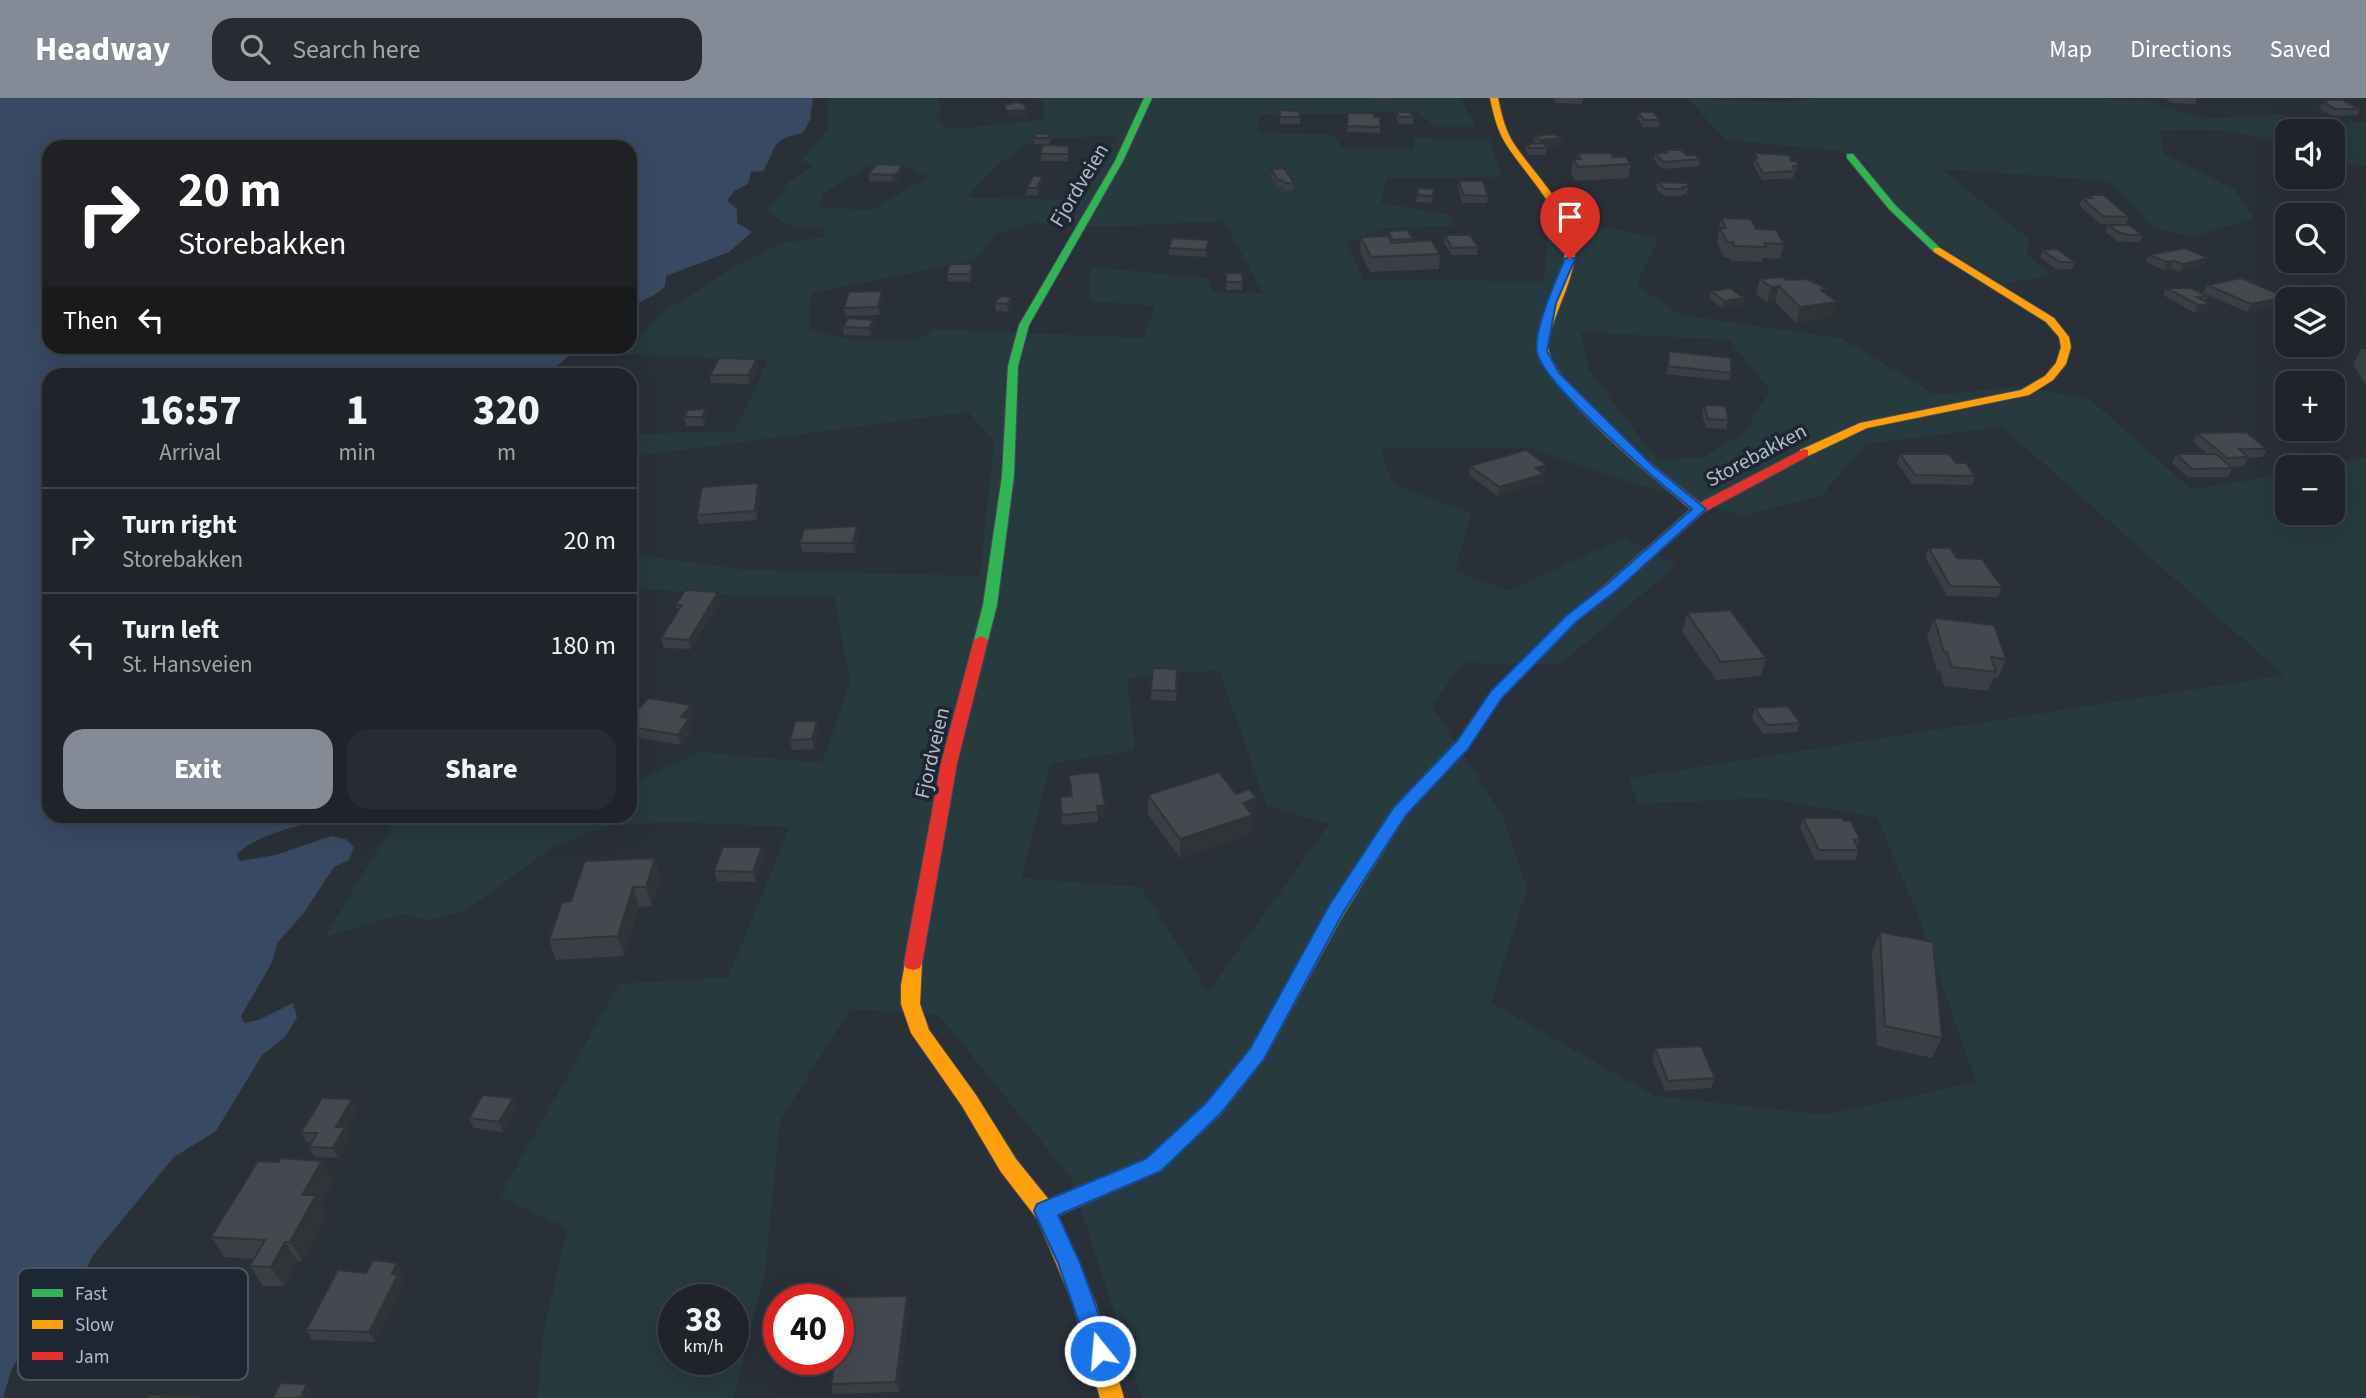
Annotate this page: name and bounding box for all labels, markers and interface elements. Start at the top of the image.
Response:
search box [212,18,702,81]
text: Headway [35,26,170,73]
icon: search [236,30,274,68]
text: Search here [292,31,420,68]
text: Map [2049,32,2092,67]
text: Directions [2130,32,2232,67]
text: Saved [2270,32,2331,67]
map controls [2275,119,2345,525]
button: sound [2275,119,2345,189]
street label: Fjordveien [1042,137,1116,233]
text: 20 m [178,156,282,226]
icon: right [63,168,154,259]
pin [1540,187,1600,259]
icon: arrive [1551,198,1589,236]
button: search [2275,203,2345,273]
text: Storebakken [178,221,347,267]
button: layers [2275,287,2345,357]
icon: left [132,301,170,339]
text: Then [63,302,118,339]
button: + [2275,371,2345,441]
text: 16:57 [139,381,242,441]
text: 1 [346,381,368,441]
text: 320 [473,381,540,441]
street label: Storebakken [1700,416,1812,494]
text: Arrival [159,436,221,469]
text: min [339,436,376,469]
text: m [497,436,516,469]
button: − [2275,455,2345,525]
text: Turn right [122,506,237,543]
icon: right [63,522,101,560]
text: 20 m [563,522,616,559]
text: Storebakken [122,543,243,576]
text: Turn left [122,611,219,648]
icon: left [63,627,101,665]
text: 180 m [550,627,616,664]
text: St. Hansveien [122,648,253,681]
street label: Fjordveien [907,704,957,802]
button: Exit [63,729,333,809]
button: Share [347,729,616,809]
legend [18,1268,248,1380]
text: Fast [75,1281,108,1308]
speed limit sign: 40 [763,1284,854,1375]
text: 38 [685,1295,722,1345]
text: Slow [75,1312,114,1339]
position arrow [1063,1314,1137,1388]
text: km/h [684,1334,723,1359]
text: Jam [75,1344,109,1371]

